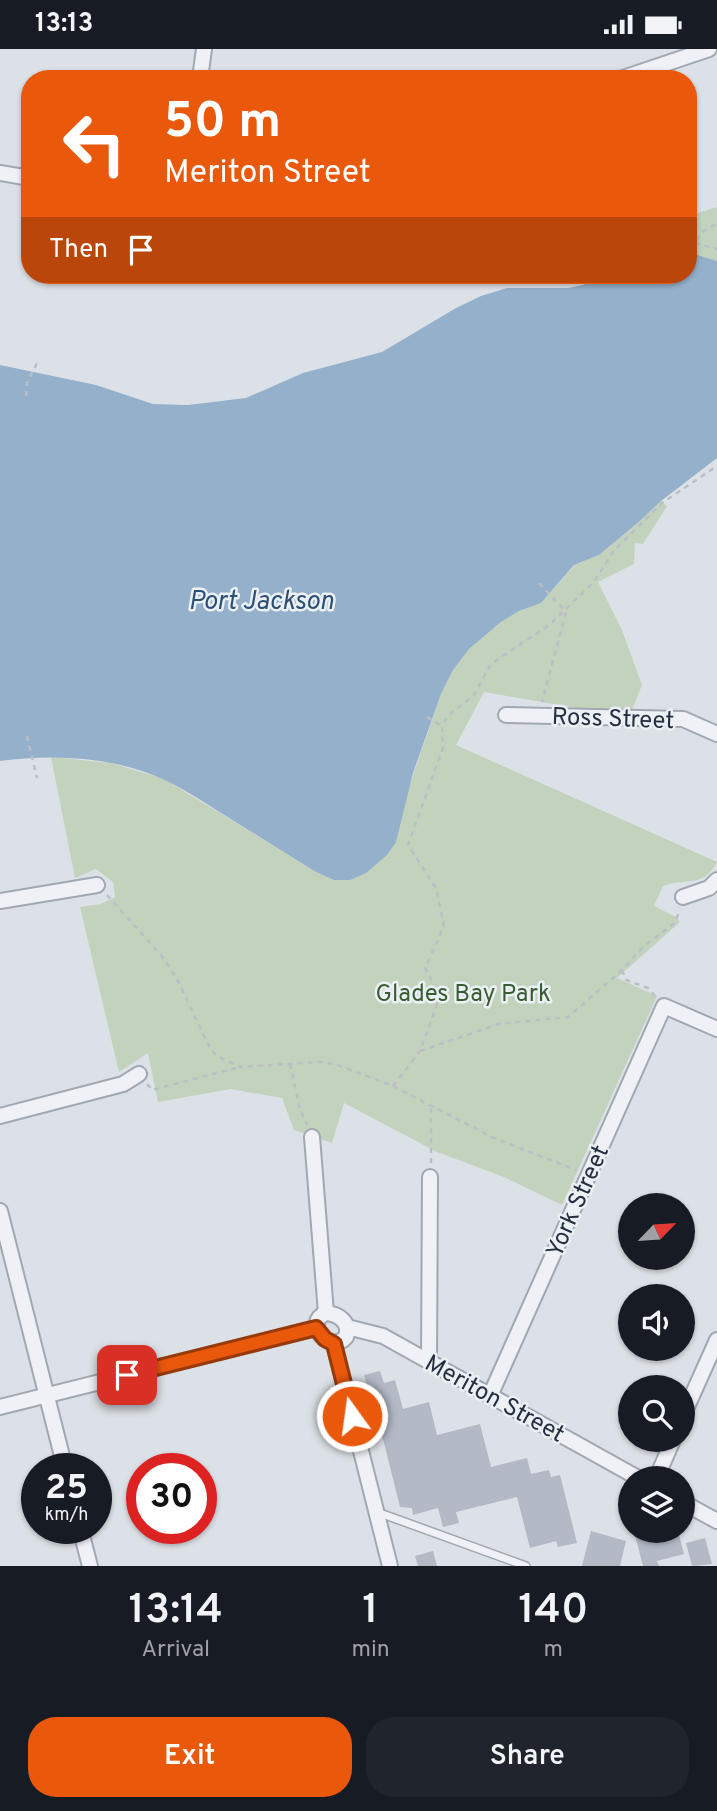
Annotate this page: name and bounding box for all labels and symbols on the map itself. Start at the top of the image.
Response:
water label: Port Jackson [188,586,334,619]
street label: Ross Street [551,703,675,737]
park label: Glades Bay Park [375,980,551,1010]
street label: York Street [541,1141,617,1263]
north arrow [618,1193,695,1271]
pin [97,1345,157,1405]
street label: Meriton Street [419,1349,569,1450]
position arrow [315,1379,389,1453]
speed limit sign: 30 [126,1453,217,1544]

